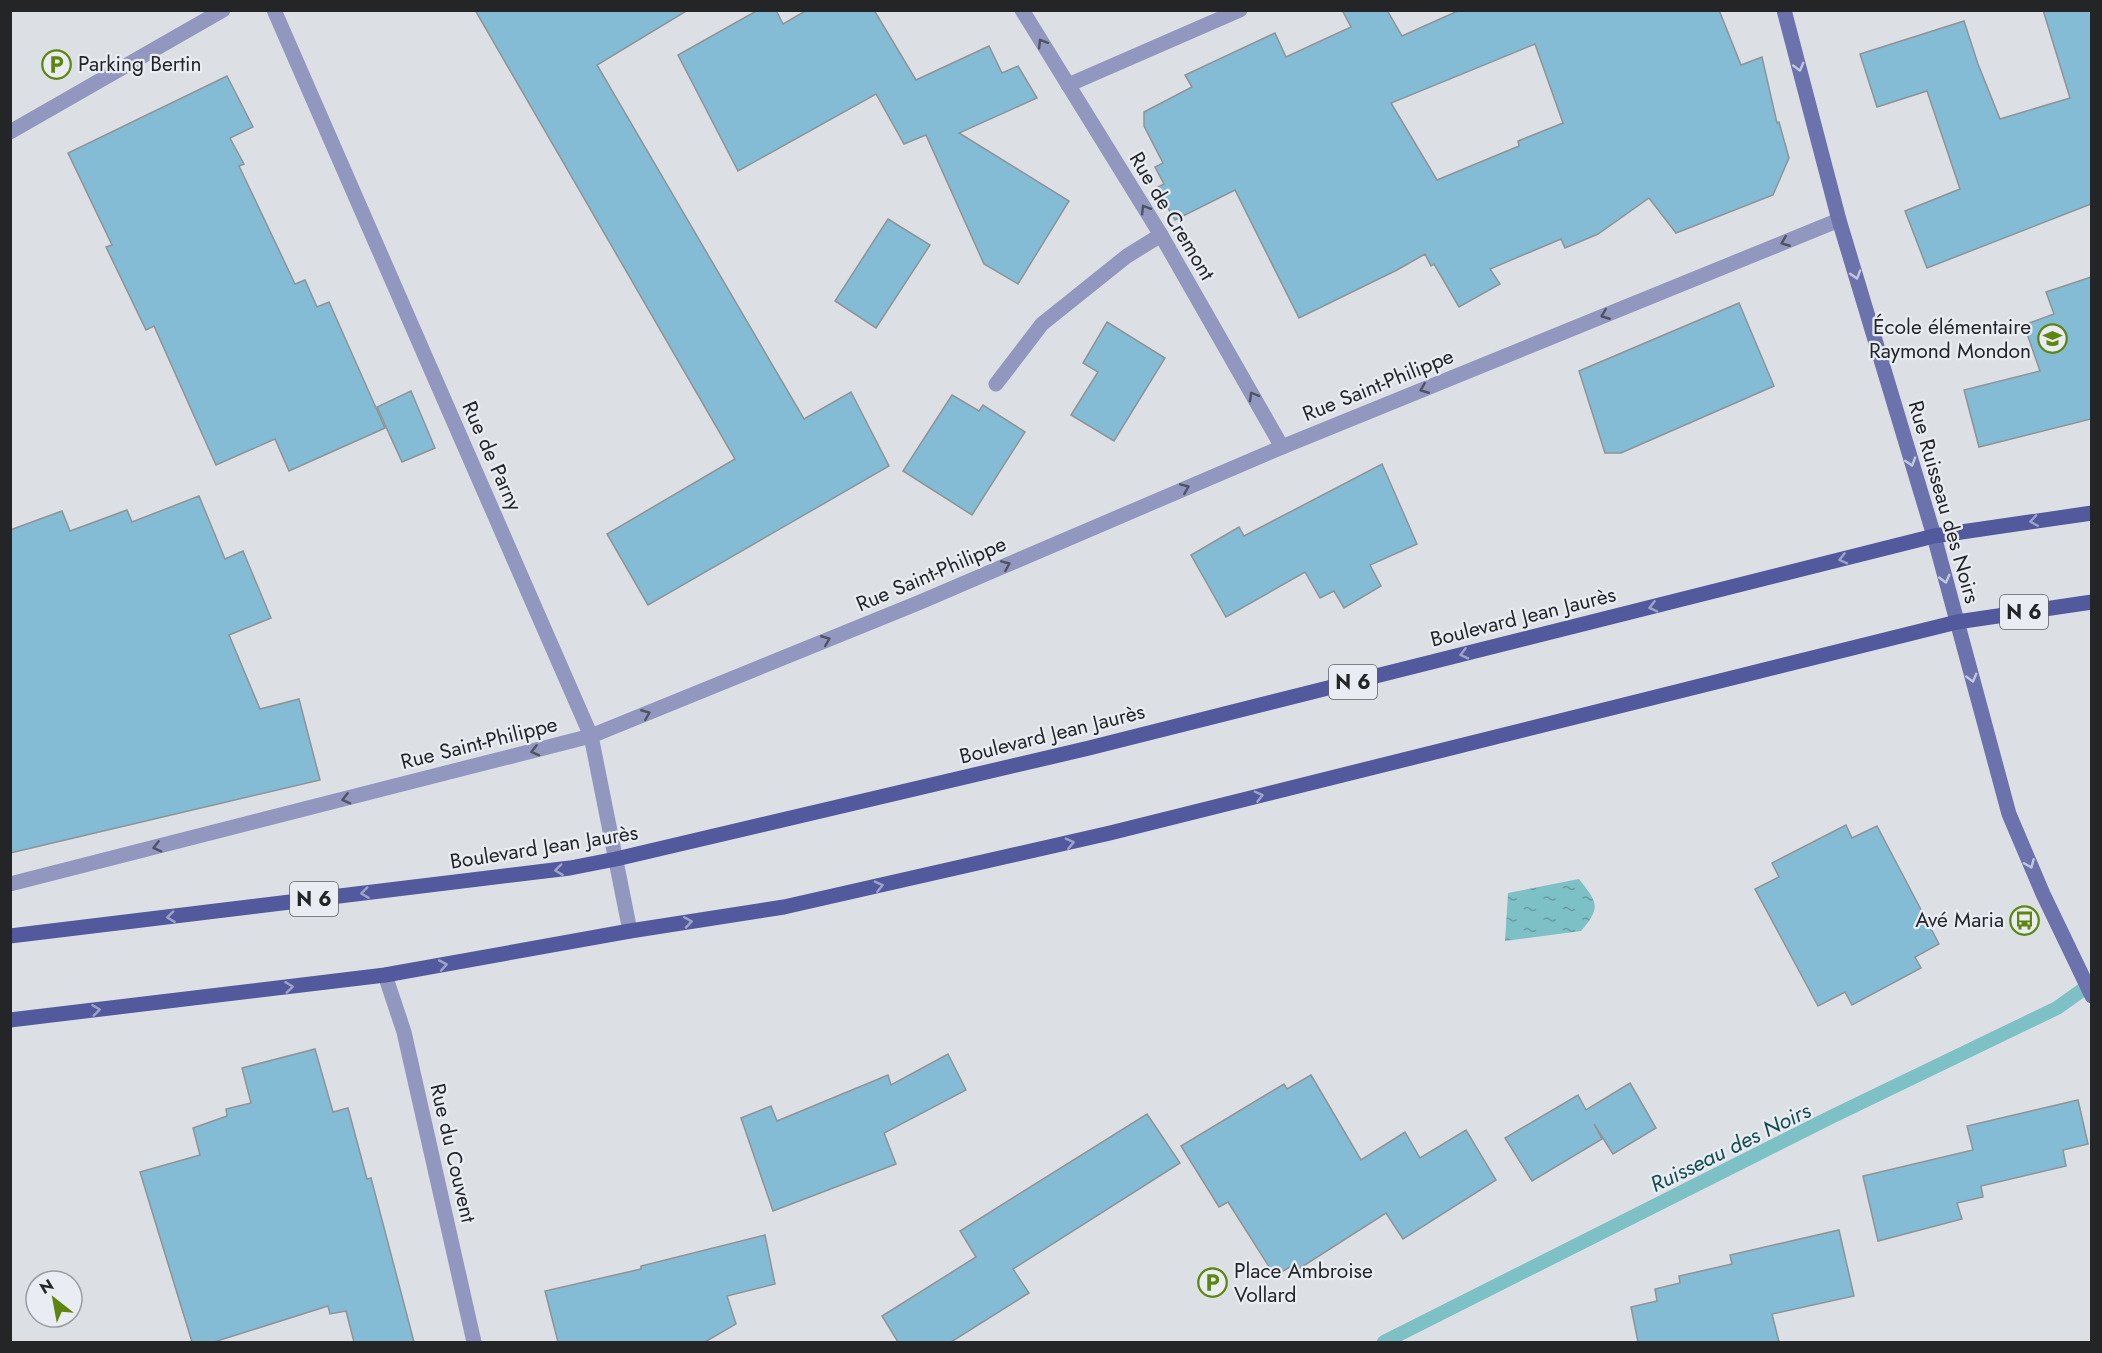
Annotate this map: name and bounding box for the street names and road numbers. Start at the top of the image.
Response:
street label: Rue de Cremont [1122,146,1222,286]
street label: Rue Saint-Philippe [1298,341,1458,429]
street label: Rue de Parny [454,396,530,516]
street label: Rue Ruisseau des Noirs [1901,397,1987,607]
street label: Rue Saint-Philippe [851,529,1011,619]
street label: Boulevard Jean Jaurès [1427,579,1619,655]
road number: N 6 [2000,595,2048,629]
road number: N 6 [1329,665,1377,699]
street label: Boulevard Jean Jaurès [956,696,1148,772]
street label: Rue Saint-Philippe [398,709,561,777]
street label: Boulevard Jean Jaurès [448,817,640,877]
road number: N 6 [290,882,338,916]
street label: Rue du Couvent [422,1080,484,1226]

